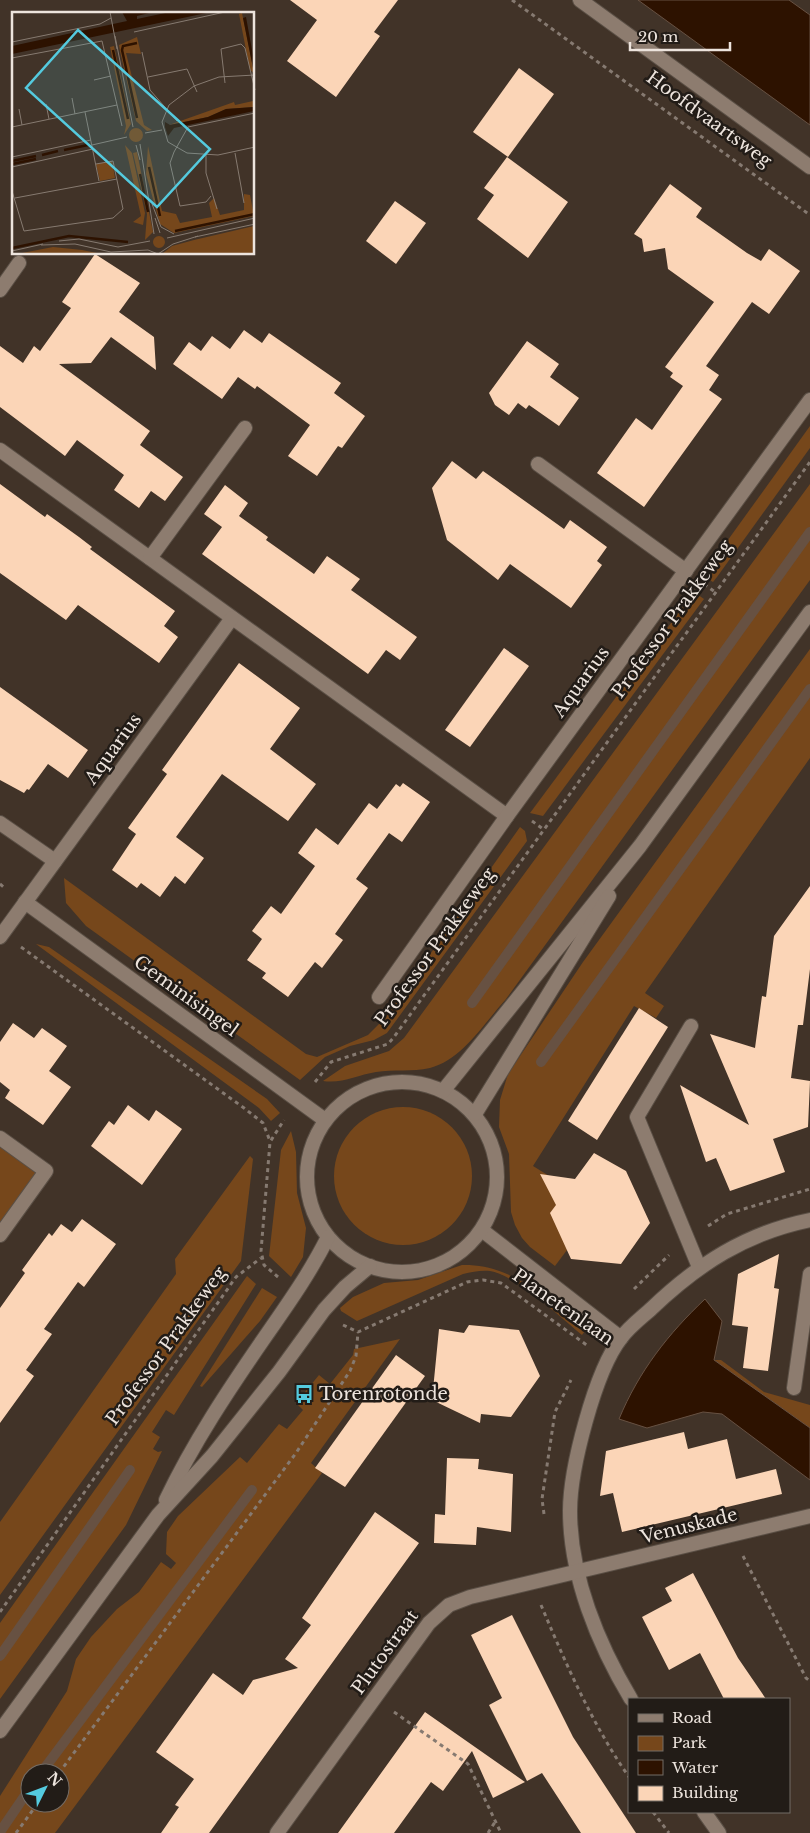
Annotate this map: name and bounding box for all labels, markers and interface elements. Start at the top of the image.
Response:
inset map [12,12,255,255]
scale bar [630,20,730,52]
text: 20 m [638,27,678,46]
street label: Hoofdvaartsweg [642,66,776,172]
street label: Professor Prakkeweg [607,535,737,702]
street label: Aquarius [547,642,614,723]
street label: Aquarius [79,709,146,790]
street label: Professor Prakkeweg [370,863,500,1030]
street label: Geminisingel [130,951,243,1041]
street label: Professor Prakkeweg [101,1262,231,1429]
street label: Planetenlaan [508,1264,618,1350]
bus stop icon: Torenrotonde [293,1383,315,1405]
place label: Torenrotonde [319,1383,448,1405]
street label: Venuskade [637,1503,740,1549]
street label: Plutostraat [347,1605,423,1699]
legend [628,1698,790,1813]
text: Road [672,1708,712,1727]
text: Park [672,1733,708,1752]
text: Water [671,1758,719,1777]
north arrow [20,1763,70,1813]
text: N [44,1768,66,1790]
text: Building [672,1783,739,1802]

